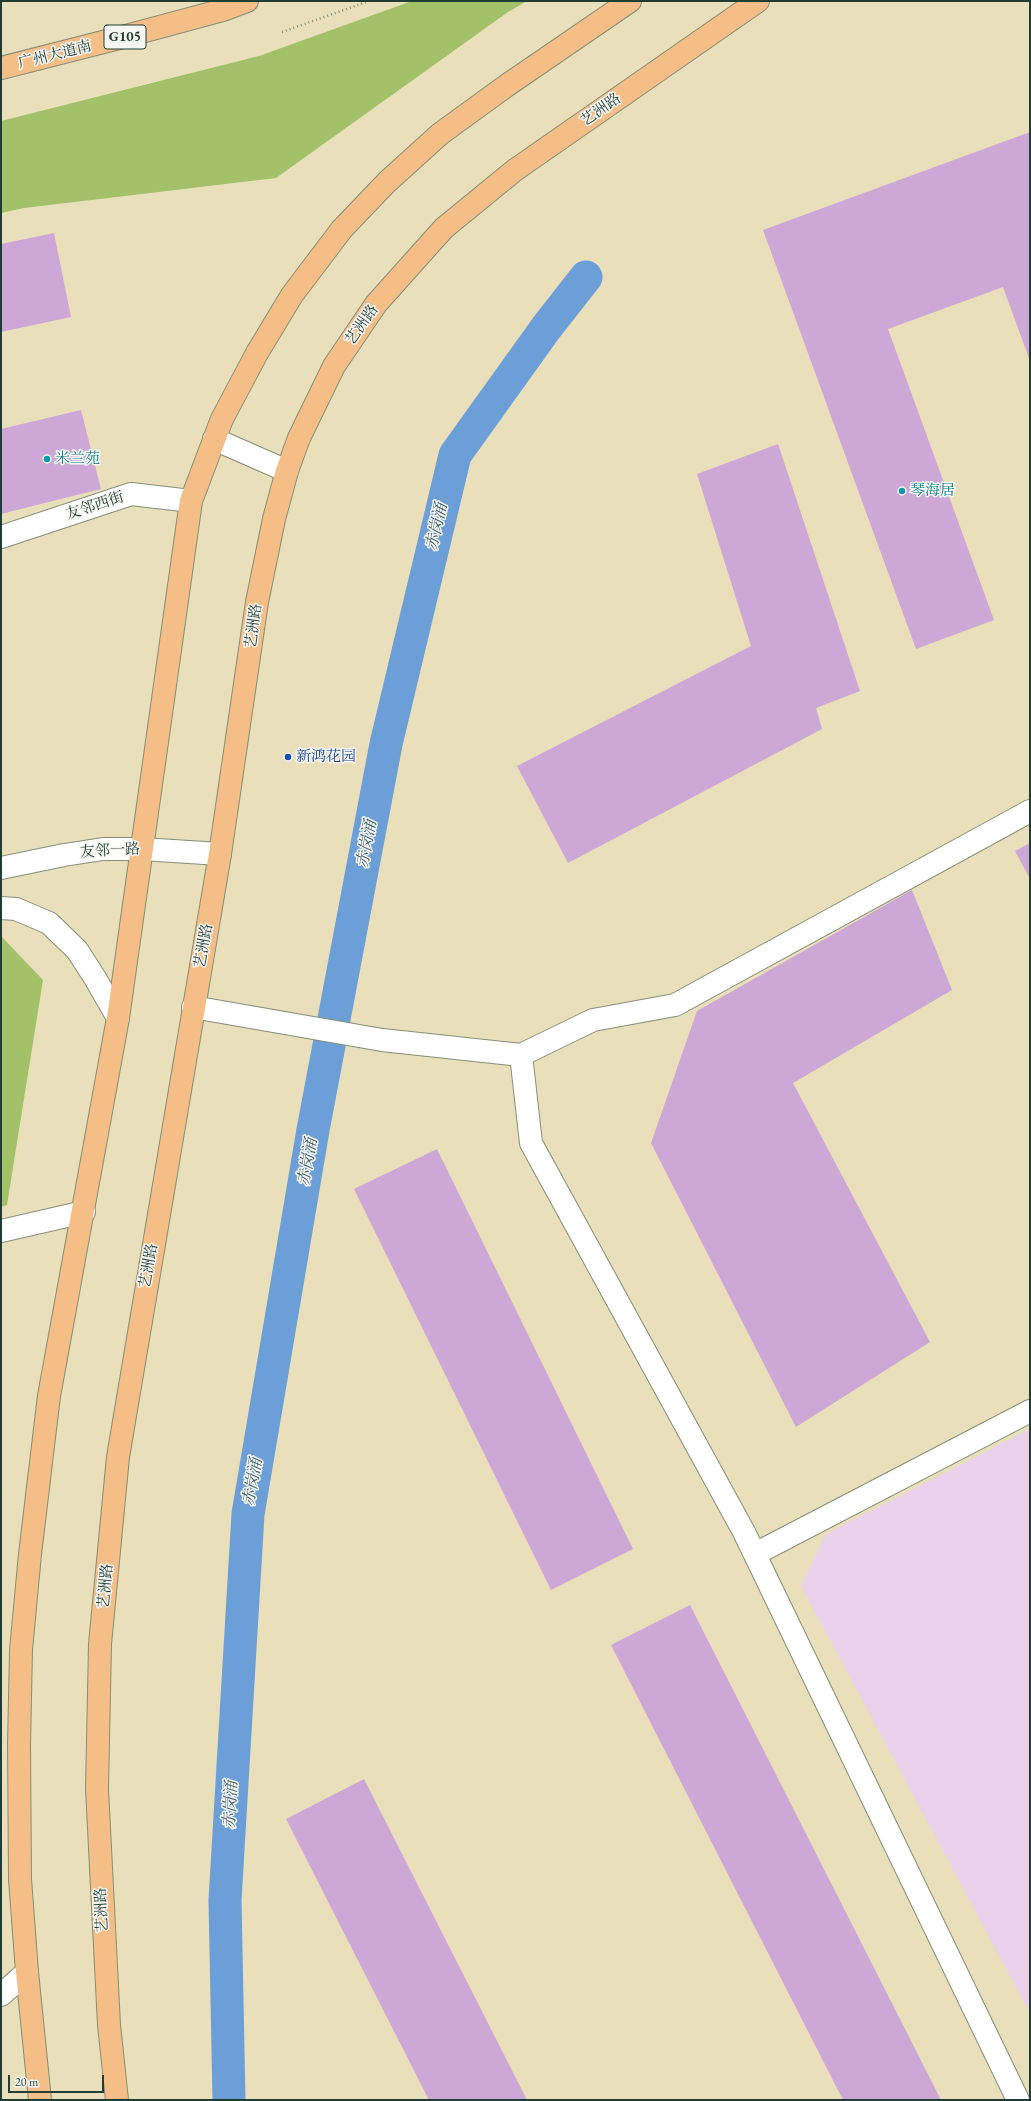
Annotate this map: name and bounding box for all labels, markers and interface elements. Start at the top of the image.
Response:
road number: G105 [104,25,146,49]
street label: 广州大道南 [16,37,94,73]
street label: 艺洲路 [577,90,625,130]
street label: 艺洲路 [342,301,382,349]
place label: 米兰苑 [55,450,100,468]
marker: 米兰苑 [42,454,52,464]
place label: 琴海居 [910,482,955,500]
marker: 琴海居 [897,486,907,496]
street label: 友邻西街 [64,488,126,524]
water label: 赤岗涌 [422,501,452,553]
street label: 艺洲路 [242,602,266,650]
place label: 新鸿花园 [296,748,356,766]
marker: 新鸿花园 [283,752,293,762]
water label: 赤岗涌 [353,819,381,869]
street label: 友邻一路 [80,840,140,862]
street label: 艺洲路 [191,922,217,970]
water label: 赤岗涌 [294,1137,322,1187]
street label: 艺洲路 [136,1242,162,1290]
water label: 赤岗涌 [239,1457,267,1507]
street label: 艺洲路 [95,1563,117,1609]
water label: 赤岗涌 [220,1781,242,1829]
street label: 艺洲路 [92,1887,112,1933]
scale bar [10,2067,106,2093]
text: 20 m [15,2074,38,2090]

